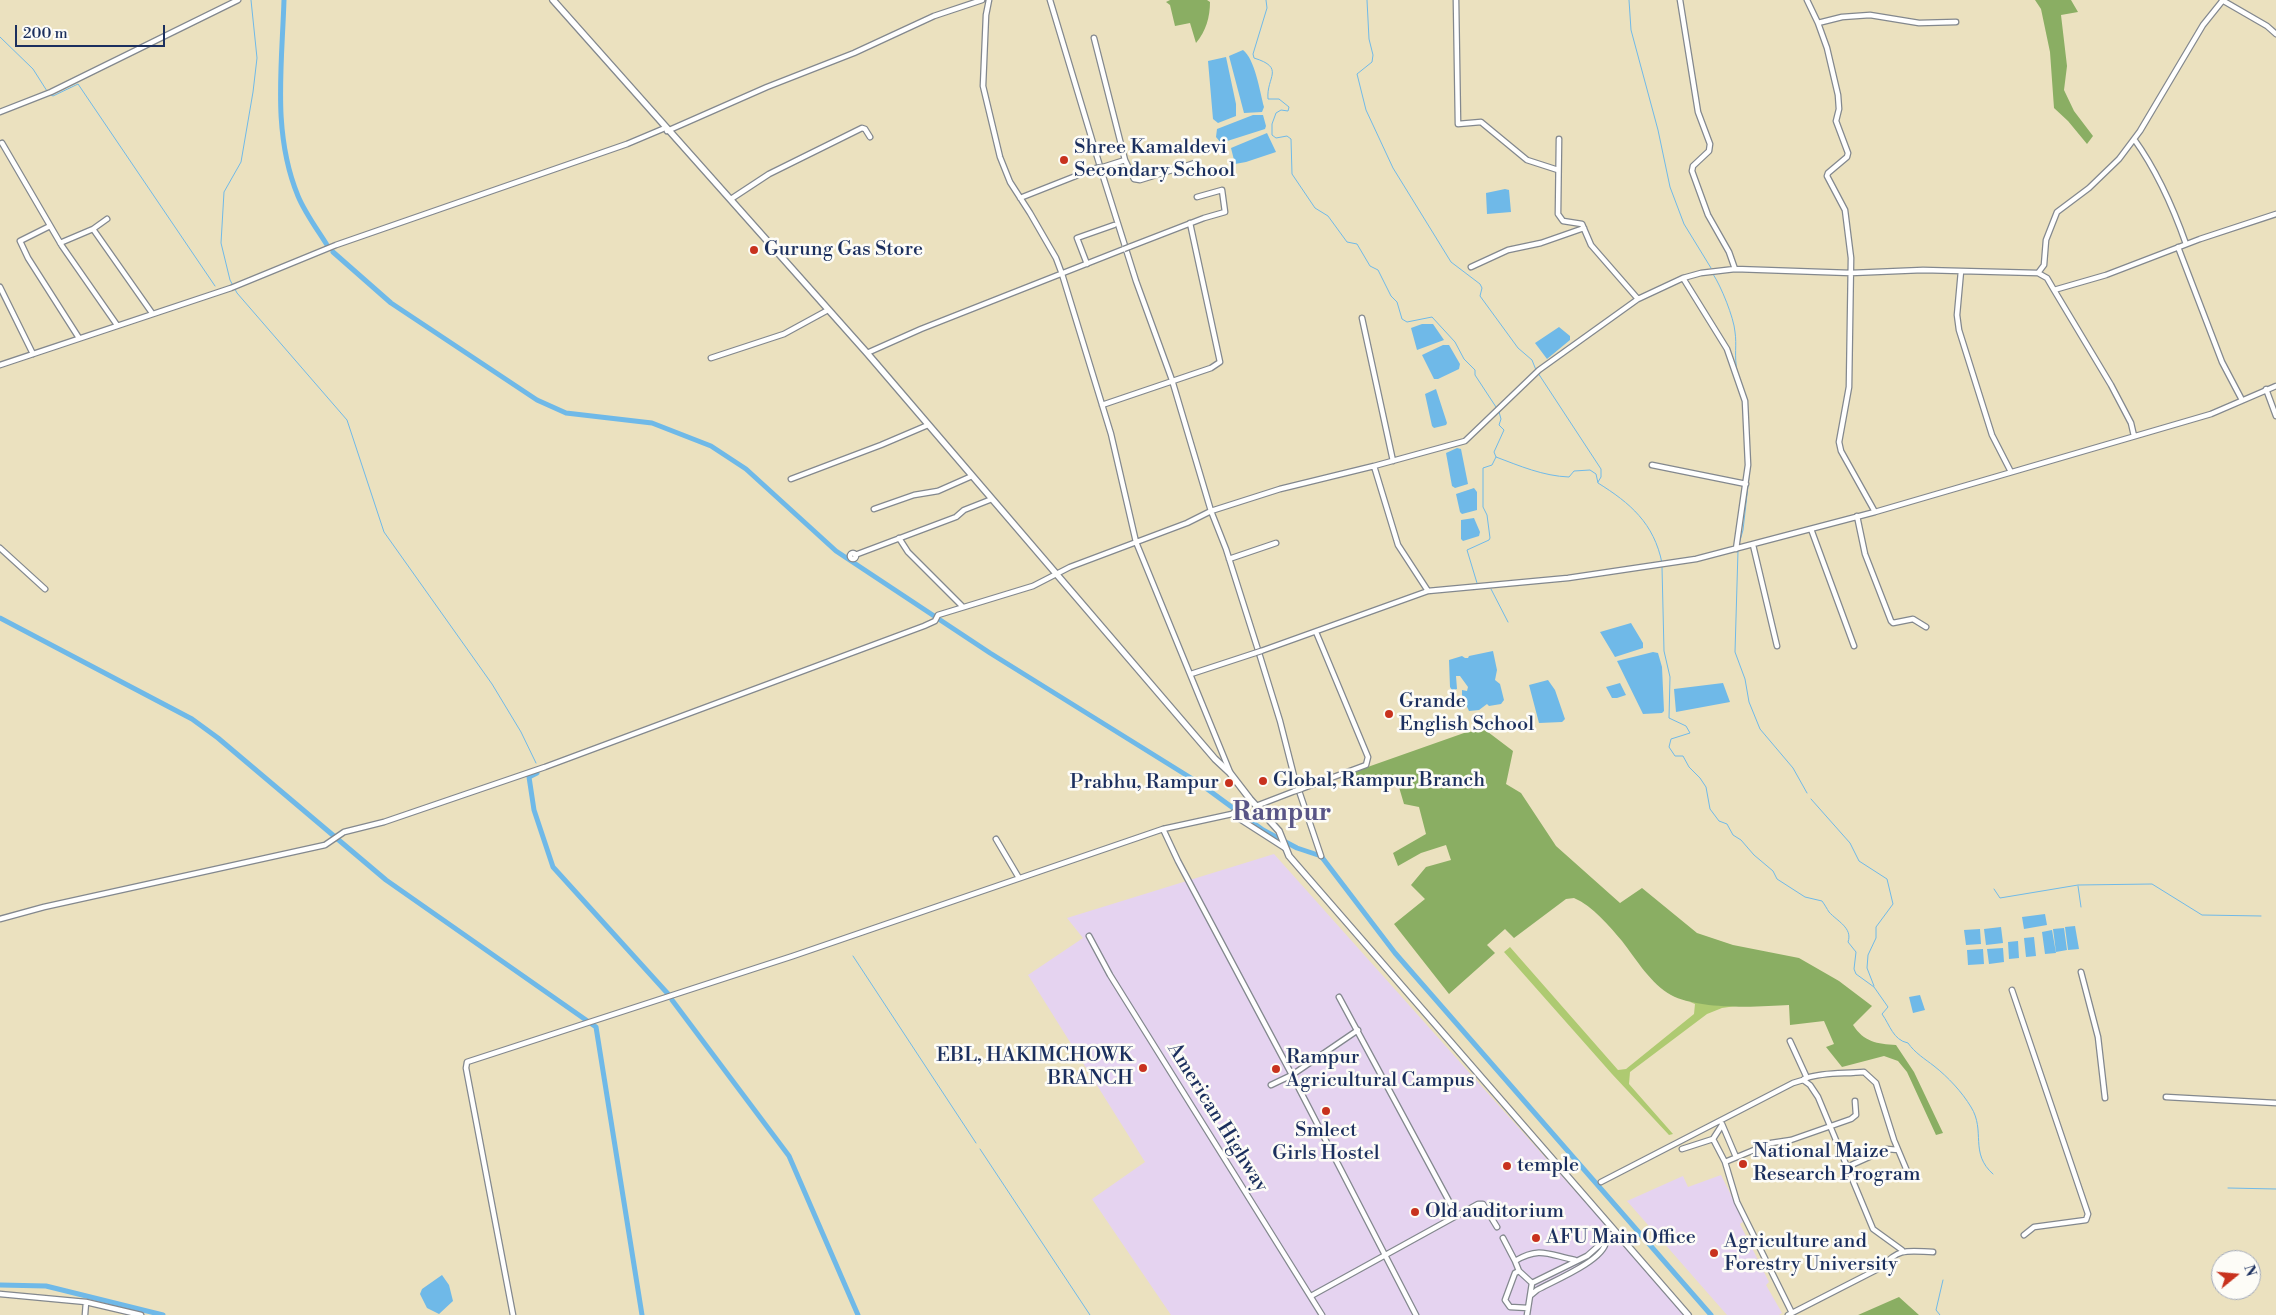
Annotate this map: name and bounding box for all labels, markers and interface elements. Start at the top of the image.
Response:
scale bar [18,15,168,47]
text: 200 m [23,24,68,43]
place label: Shree Kamaldevi Secondary School [1074,136,1235,183]
marker: Shree Kamaldevi Secondary School [1058,154,1070,166]
place label: Gurung Gas Store [764,238,923,262]
marker: Gurung Gas Store [748,244,760,256]
place label: Grande English School [1399,690,1534,737]
marker: Grande English School [1383,708,1395,720]
place label: Global, Rampur Branch [1273,769,1485,793]
place label: Prabhu, Rampur [1070,771,1219,795]
marker: Global, Rampur Branch [1257,775,1269,787]
marker: Prabhu, Rampur [1223,777,1235,789]
district label: Rampur [1233,799,1331,829]
street label: American Highway [1161,1039,1273,1197]
place label: EBL, HAKIMCHOWK BRANCH [936,1044,1133,1091]
place label: Rampur Agricultural Campus [1286,1046,1474,1093]
marker: EBL, HAKIMCHOWK BRANCH [1137,1062,1149,1074]
marker: Rampur Agricultural Campus [1270,1063,1282,1075]
marker: Smlect Girls Hostel [1320,1105,1332,1117]
place label: Smlect Girls Hostel [1272,1119,1380,1166]
place label: National Maize Research Program [1753,1140,1920,1187]
place label: temple [1517,1154,1579,1178]
marker: National Maize Research Program [1737,1158,1749,1170]
marker: temple [1501,1160,1513,1172]
place label: Old auditorium [1425,1200,1564,1224]
marker: Old auditorium [1409,1206,1421,1218]
place label: AFU Main Office [1546,1226,1696,1250]
place label: Agriculture and Forestry University [1724,1230,1898,1277]
marker: AFU Main Office [1530,1232,1542,1244]
marker: Agriculture and Forestry University [1708,1247,1720,1259]
north arrow [2211,1250,2261,1300]
text: N [2239,1263,2260,1279]

